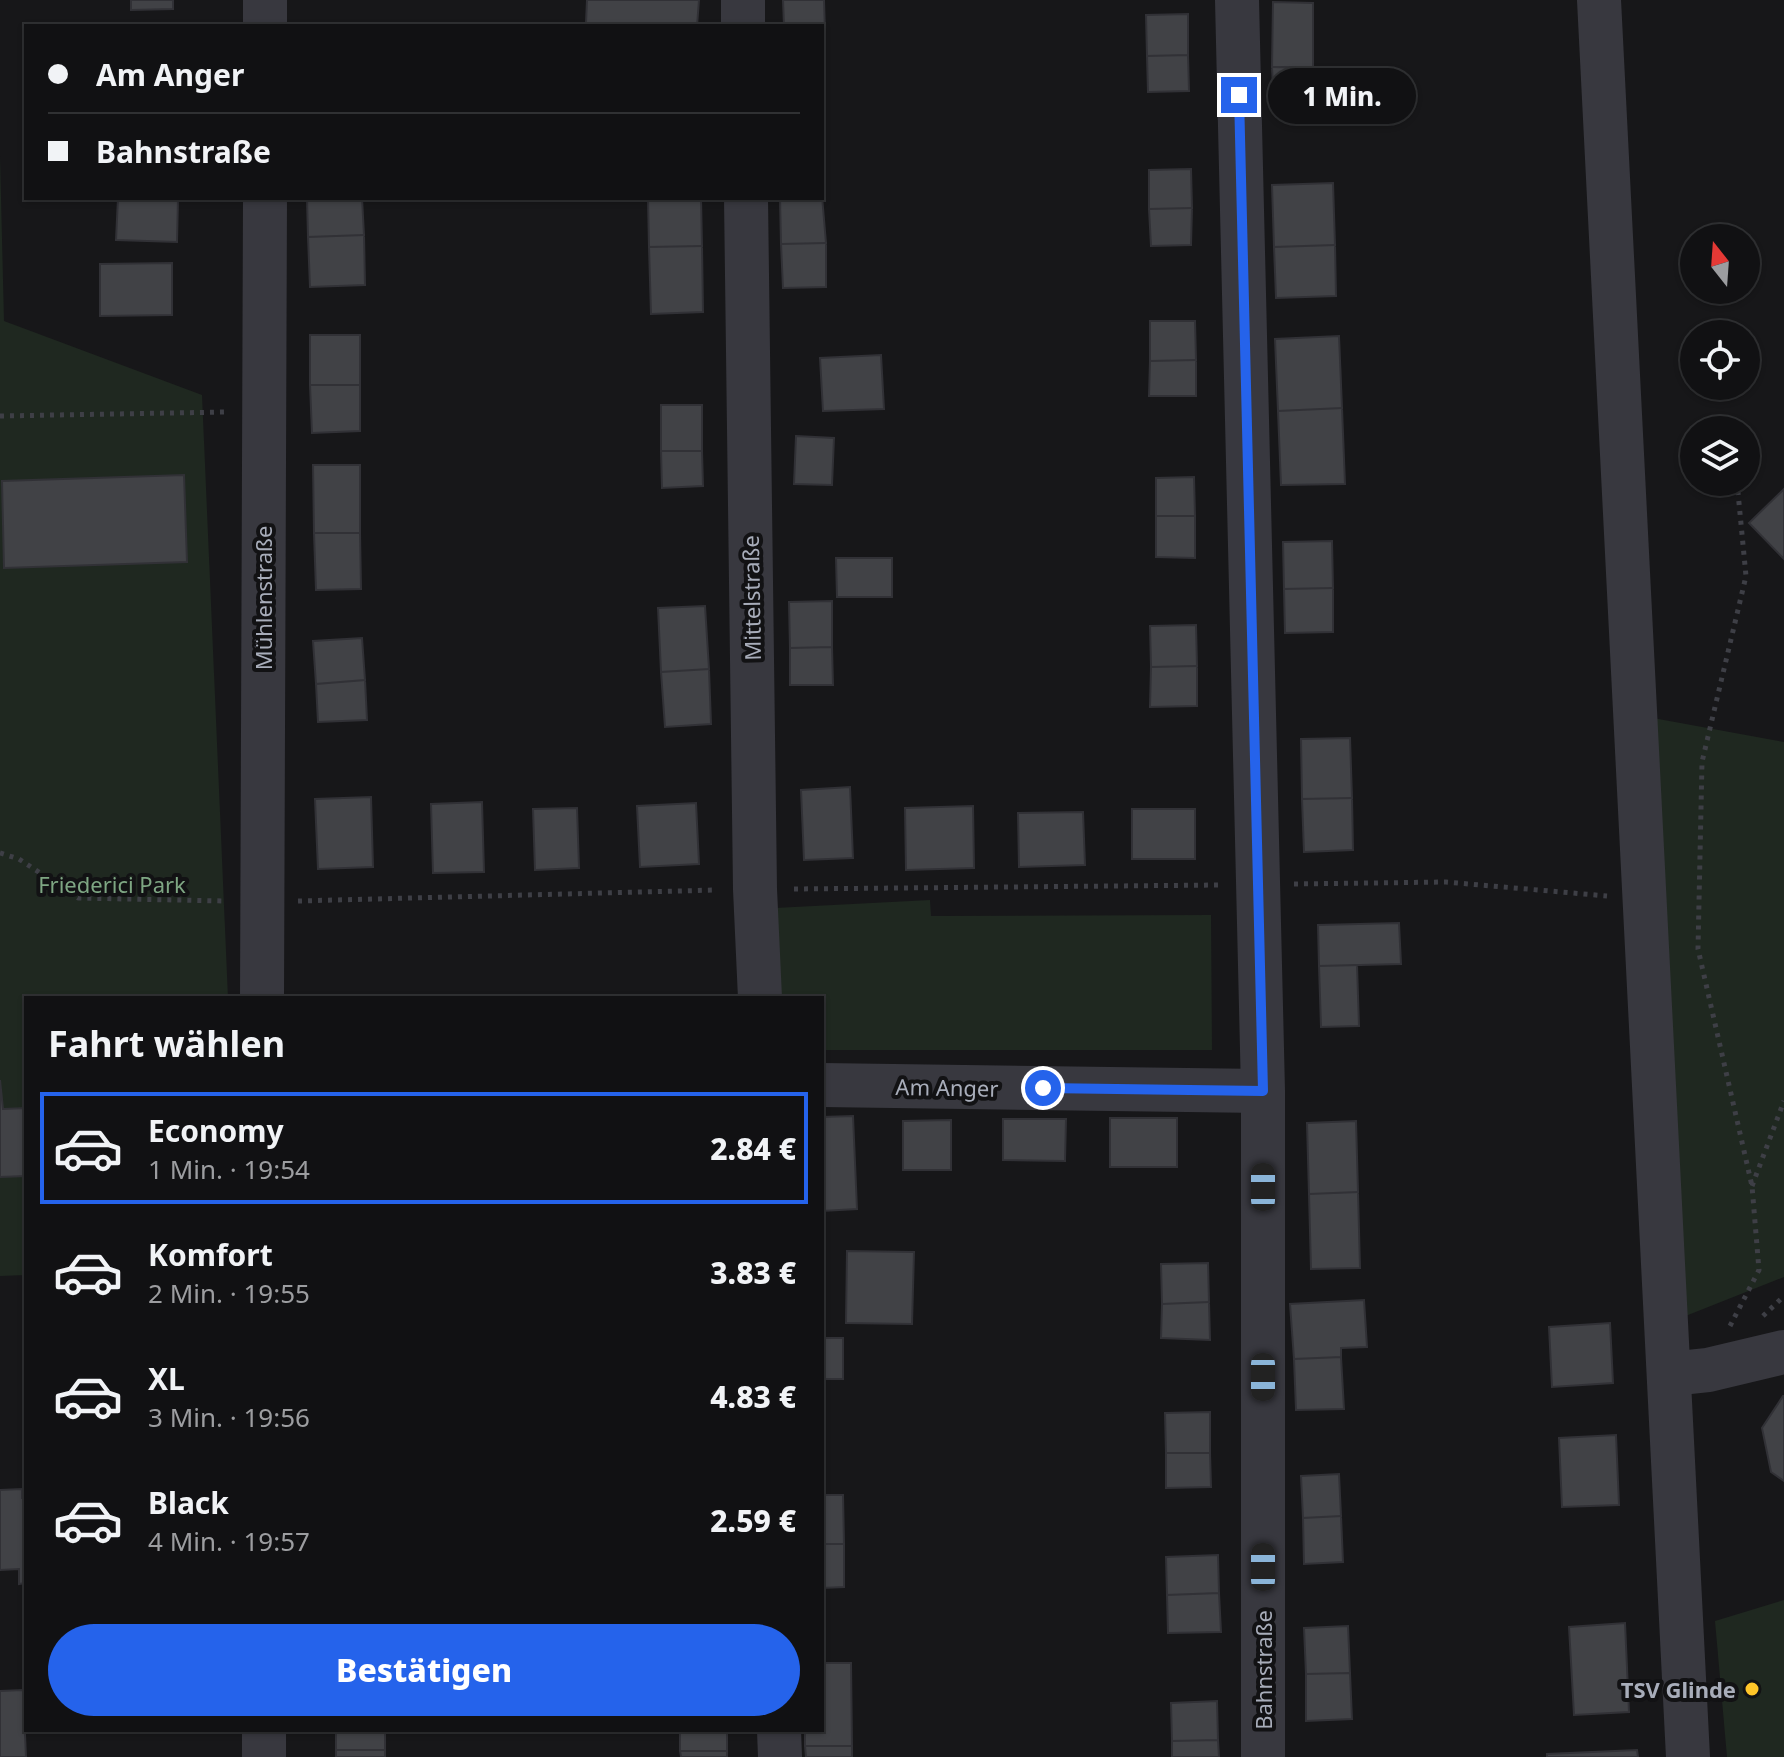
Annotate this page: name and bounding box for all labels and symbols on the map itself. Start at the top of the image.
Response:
callout: 1 Min. [1267,67,1415,123]
route end [1221,77,1257,113]
north arrow [1680,224,1760,304]
street label: Mühlenstraße [248,526,278,670]
street label: Mittelstraße [735,535,767,661]
park label: Friederici Park [38,869,186,899]
route start [1025,1070,1061,1106]
street label: Am Anger [895,1071,999,1103]
car [1251,1163,1275,1211]
car [1251,1353,1275,1401]
car [1251,1543,1275,1591]
street label: Bahnstraße [1248,1610,1278,1730]
place label: TSV Glinde [1621,1674,1736,1704]
marker: TSV Glinde [1743,1680,1761,1698]

